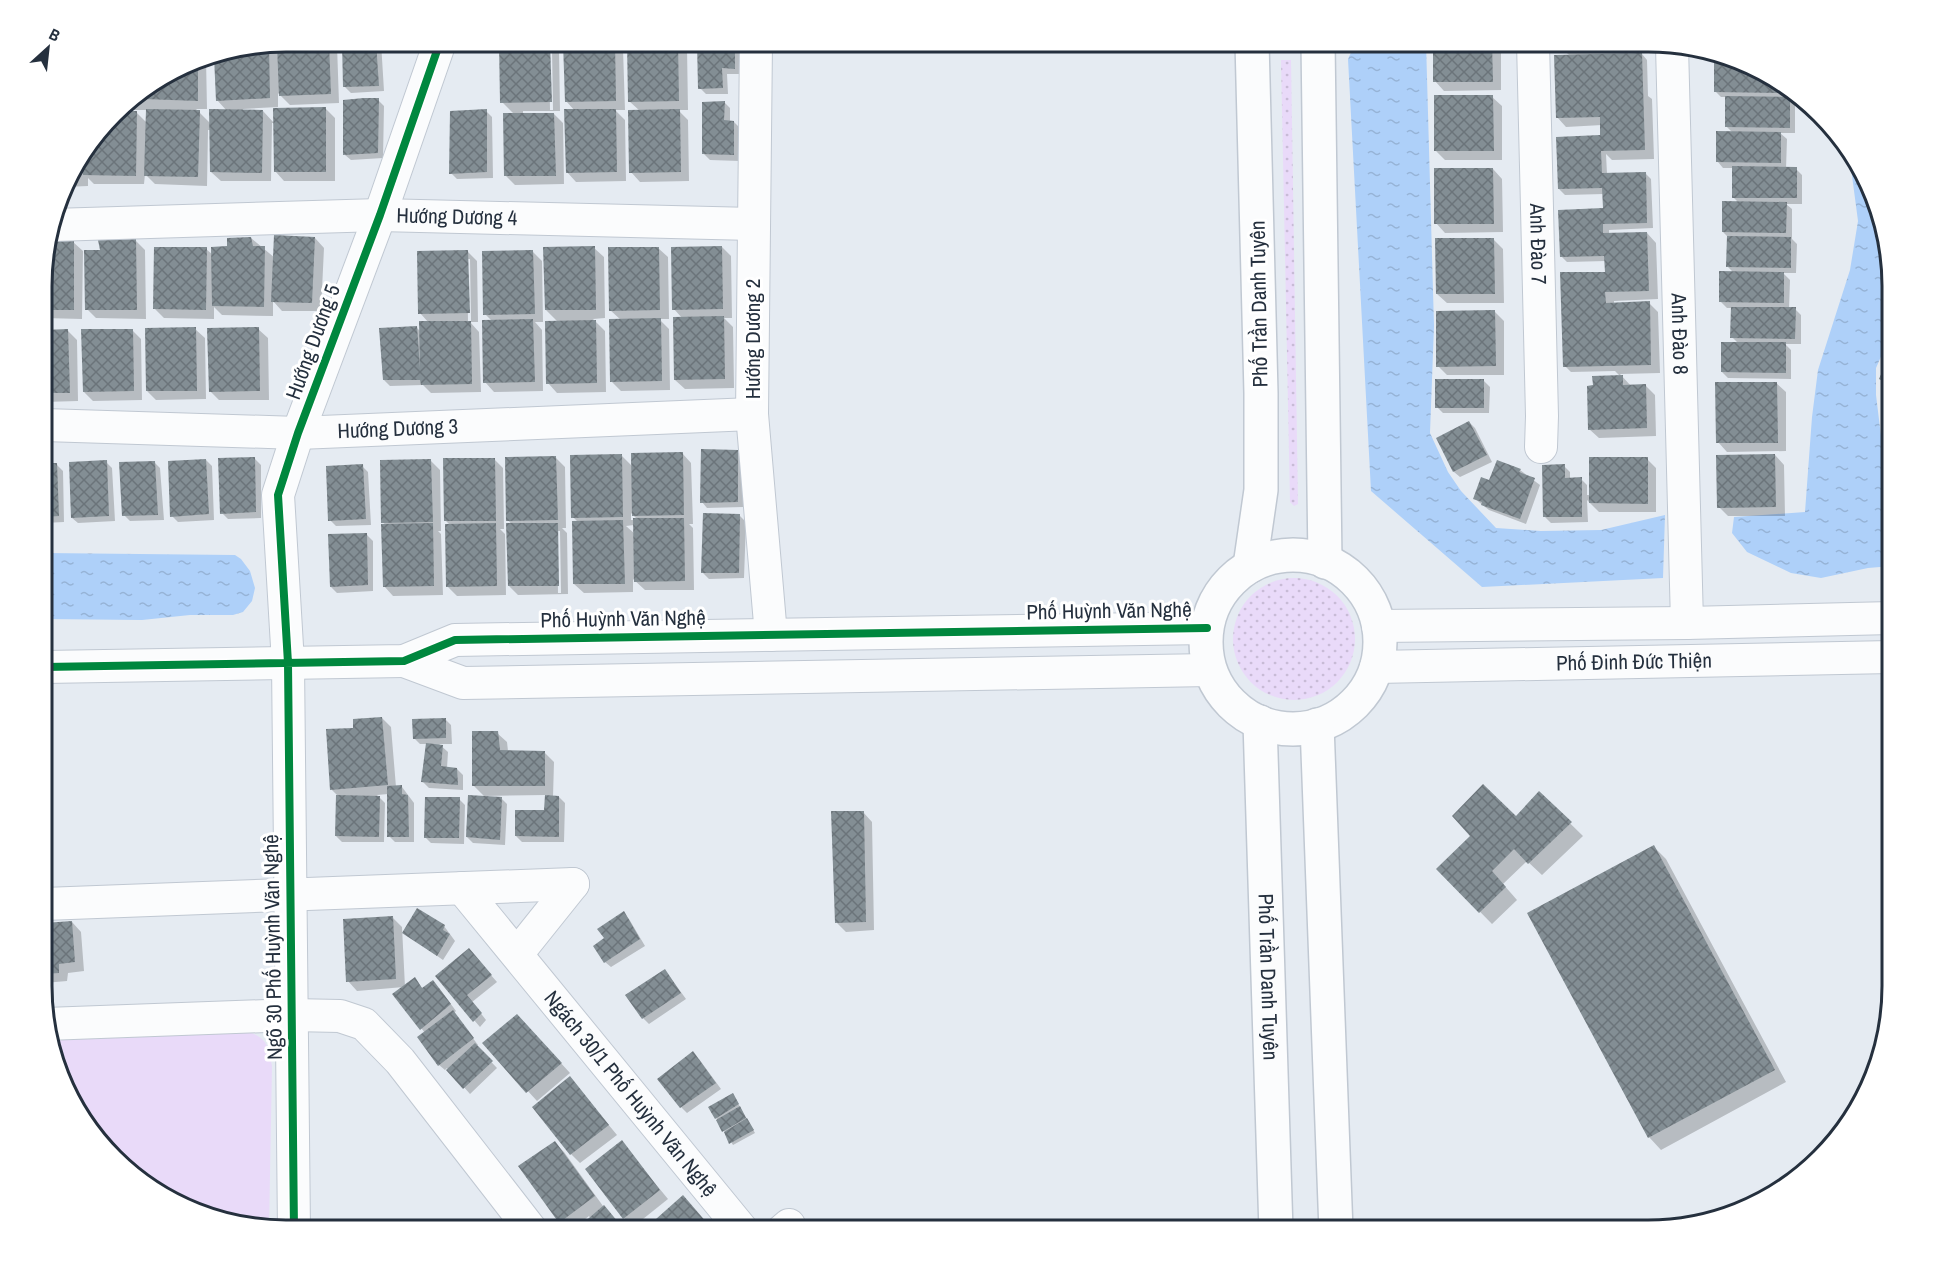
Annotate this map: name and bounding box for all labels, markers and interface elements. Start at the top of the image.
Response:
north arrow [18,18,78,78]
text: B [46,23,64,47]
street label: Hướng Dương 4 [396,200,518,232]
street label: Anh Đào 7 [1523,202,1554,285]
street label: Phố Trần Danh Tuyên [1243,220,1274,388]
street label: Hướng Dương 2 [738,279,767,399]
street label: Hướng Dương 5 [278,280,347,403]
street label: Anh Đào 8 [1664,292,1696,375]
street label: Hướng Dương 3 [337,411,459,445]
street label: Phố Huỳnh Văn Nghệ [1026,595,1192,626]
street label: Phố Huỳnh Văn Nghệ [540,603,706,634]
street label: Phố Đinh Đức Thiện [1556,645,1712,678]
street label: Ngõ 30 Phố Huỳnh Văn Nghệ [256,834,289,1060]
street label: Phố Trần Danh Tuyên [1251,893,1286,1061]
street label: Ngách 30/1 Phố Huỳnh Văn Nghệ [538,984,724,1203]

